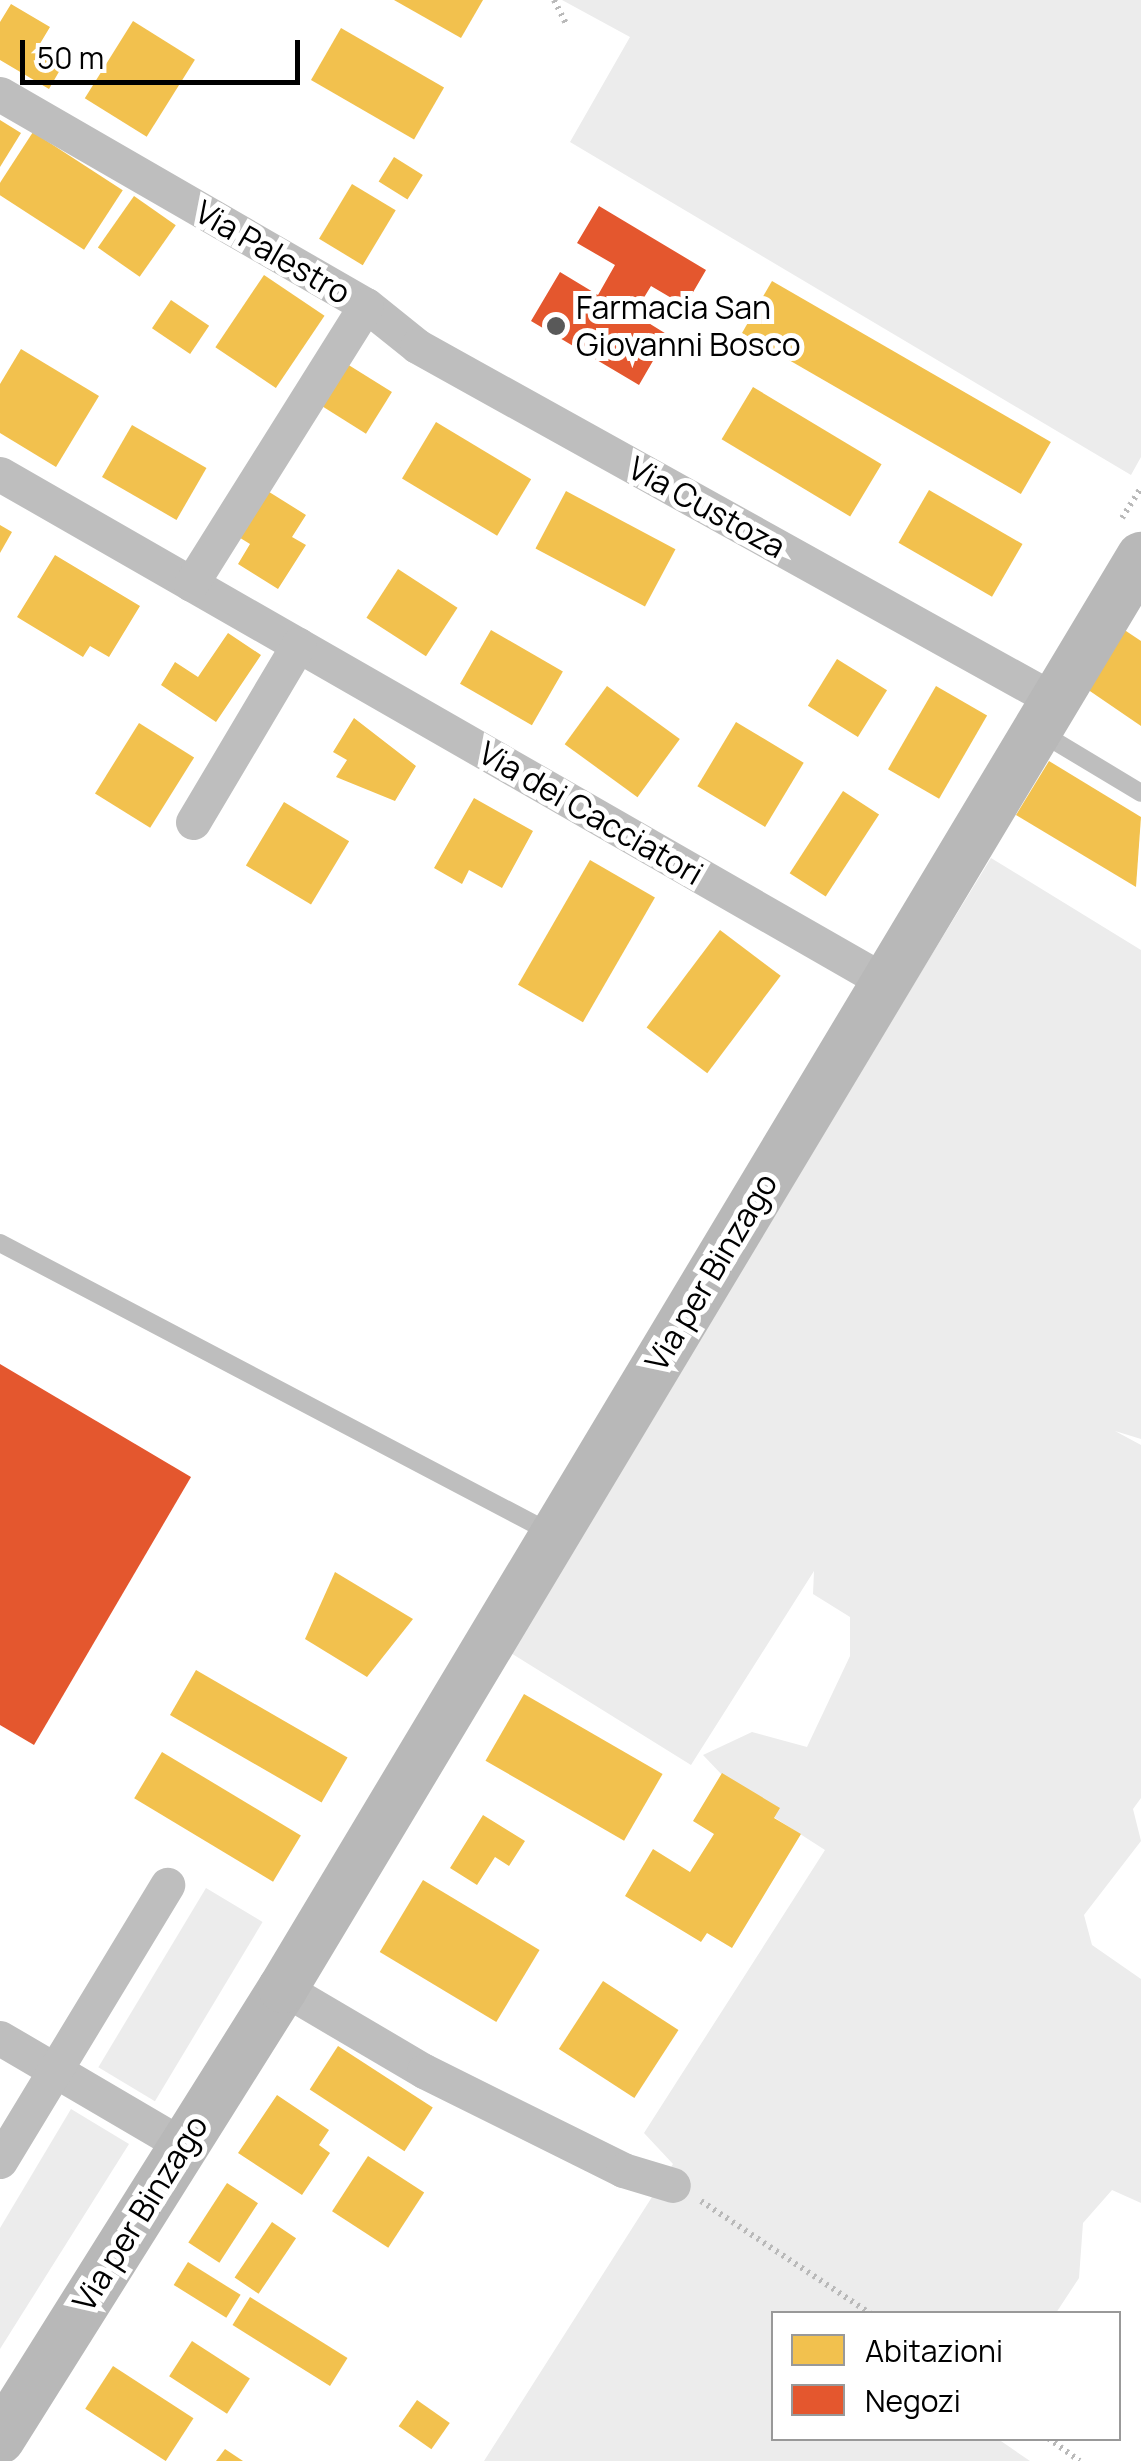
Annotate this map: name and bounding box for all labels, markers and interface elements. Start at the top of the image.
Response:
scale bar [25,20,305,82]
text: 50 m [37,37,104,78]
street label: Via Palestro [189,192,357,312]
place label: Farmacia San Giovanni Bosco [576,289,801,364]
marker: Farmacia San Giovanni Bosco [545,315,567,337]
street label: Via Custoza [622,448,792,566]
street label: Via dei Cacciatori [472,733,710,893]
street label: Via per Binzago [637,1166,785,1378]
street label: Via per Binzago [64,2108,216,2318]
legend [771,2311,1121,2441]
text: Abitazioni [865,2330,1003,2371]
text: Negozi [865,2380,961,2421]

